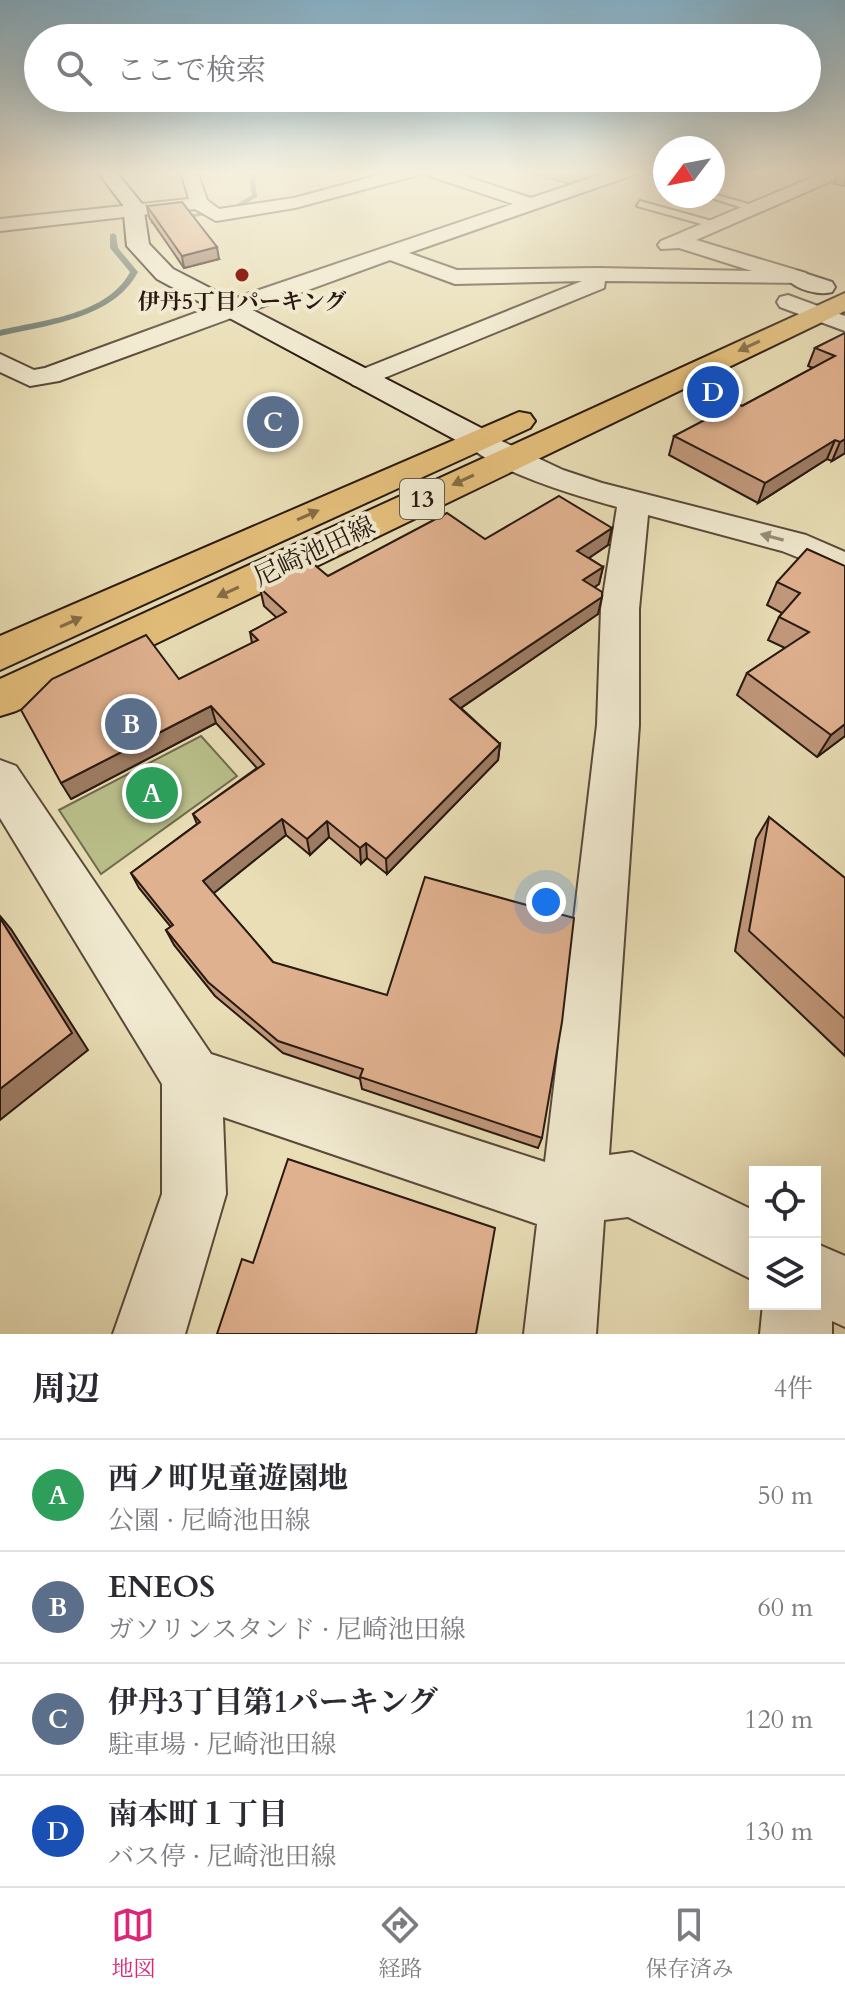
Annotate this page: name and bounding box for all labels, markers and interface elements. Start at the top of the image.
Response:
search box [24,24,821,112]
icon: search [52,46,96,90]
text: ここで検索 [116,50,266,91]
north arrow [653,136,725,208]
marker: 伊丹5丁目パーキング [233,266,251,284]
place label: 伊丹5丁目パーキング [138,287,346,317]
one-way arrow [737,339,761,353]
pin: D [687,362,739,422]
pin: C [247,392,299,452]
one-way arrow [451,473,474,487]
road number: 13 [400,479,444,519]
street label: 尼崎池田線 [248,508,381,595]
one-way arrow [296,508,320,522]
one-way arrow [760,531,785,543]
one-way arrow [216,585,240,599]
one-way arrow [59,615,83,629]
pin: B [105,694,157,754]
pin: A [126,763,178,823]
your location [526,882,566,922]
map controls [749,1166,821,1310]
button: locate [749,1166,821,1238]
button: layers [749,1238,821,1310]
text: 周辺 [32,1366,100,1412]
text: 4件 [774,1371,813,1406]
text: 西ノ町児童遊園地 [108,1458,348,1499]
text: A [48,1478,68,1513]
text: 50 m [757,1478,813,1513]
text: 公園 · 尼崎池田線 [108,1503,311,1538]
text: ENEOS [108,1567,215,1608]
text: B [49,1590,67,1625]
text: 60 m [757,1590,813,1625]
text: ガソリンスタンド · 尼崎池田線 [108,1612,466,1647]
text: 伊丹3丁目第1パーキング [108,1682,438,1723]
text: C [48,1702,68,1737]
text: 120 m [744,1702,813,1737]
text: 駐車場 · 尼崎池田線 [108,1727,337,1762]
text: 南本町１丁目 [108,1794,288,1835]
text: D [47,1814,69,1849]
text: 130 m [744,1814,813,1849]
text: バス停 · 尼崎池田線 [108,1839,337,1874]
tab: 地図 [111,1903,156,1984]
tab: 経路 [378,1903,423,1984]
tab: 保存済み [645,1903,734,1984]

